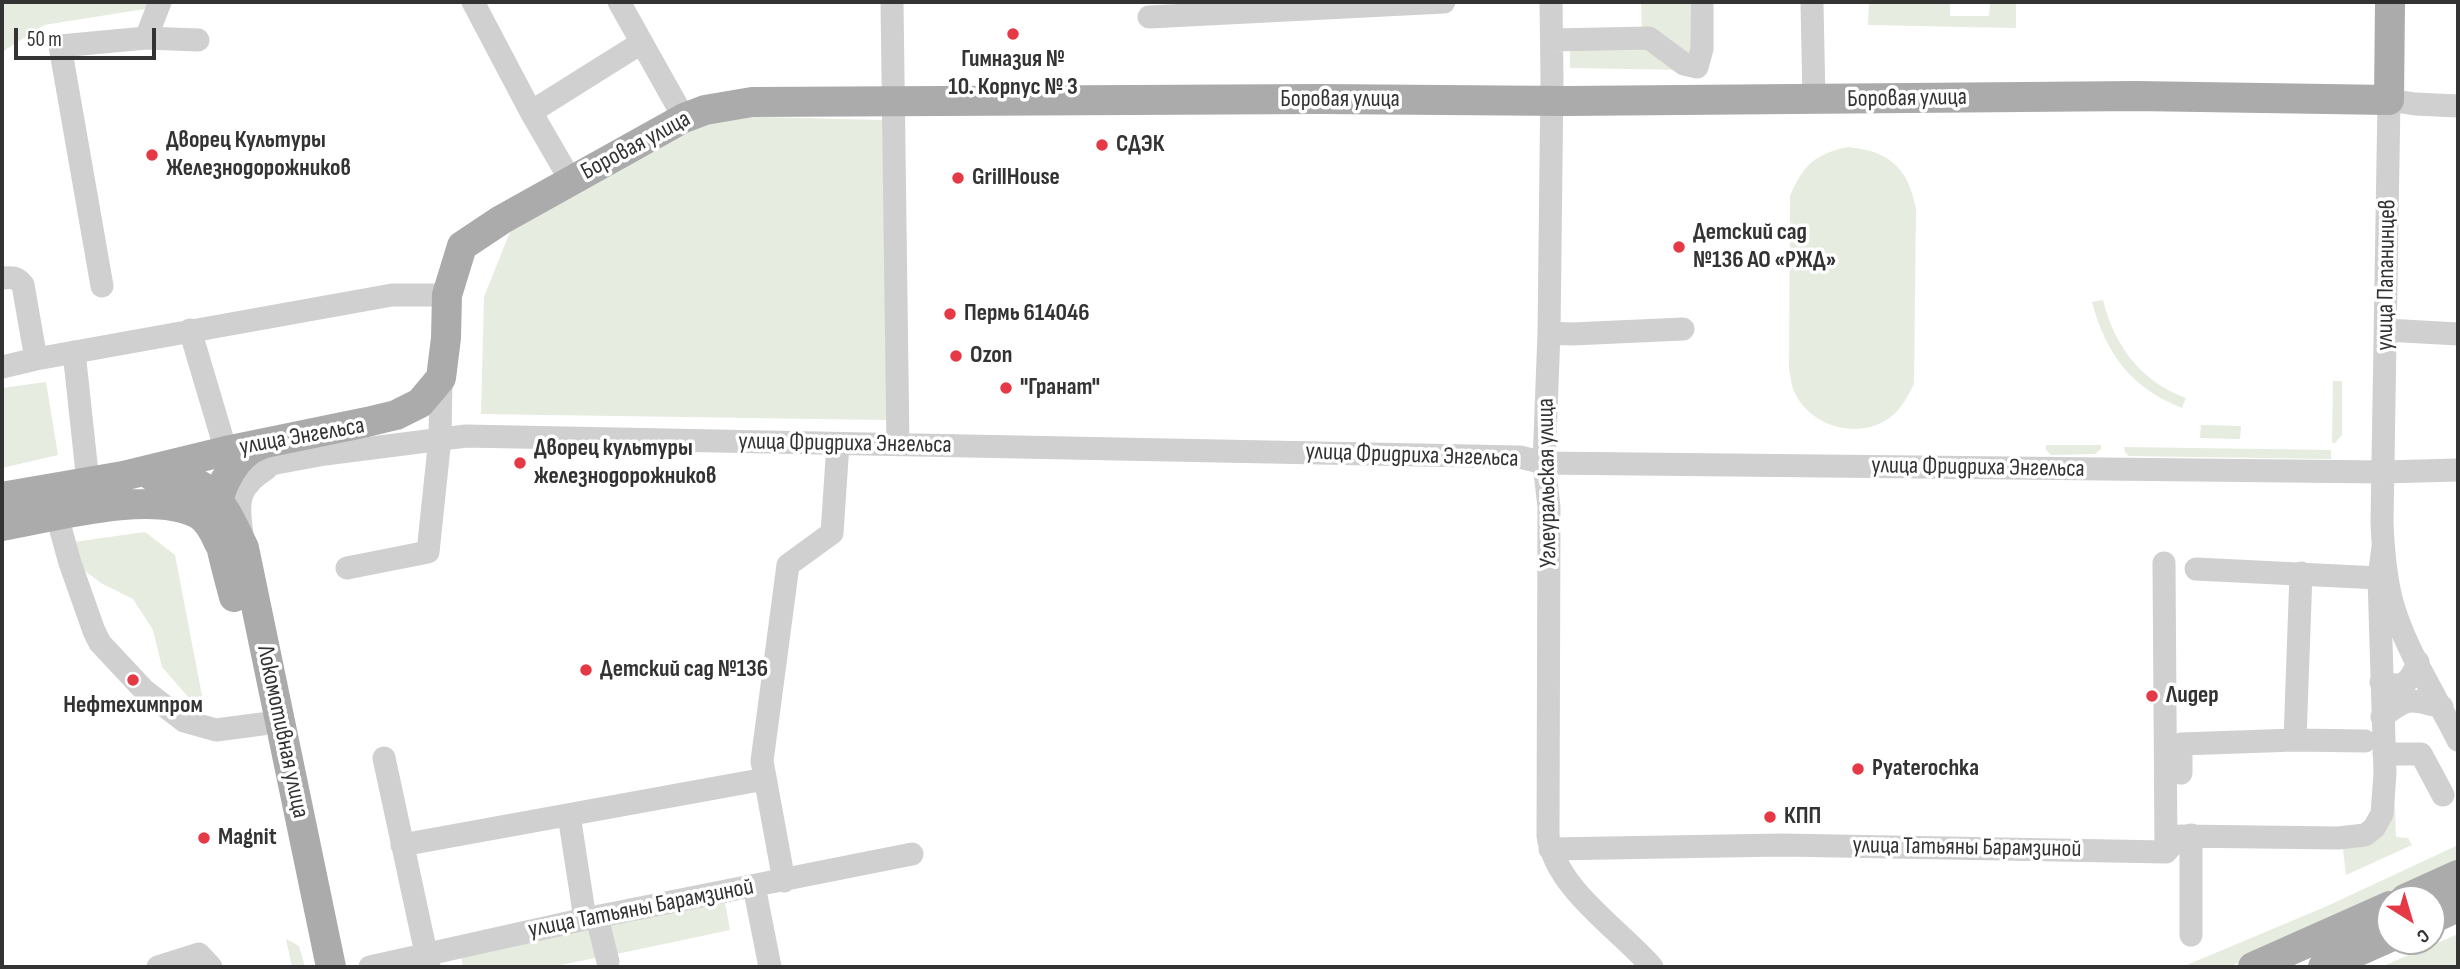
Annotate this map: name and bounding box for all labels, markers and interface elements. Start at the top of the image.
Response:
scale bar [18,14,159,58]
marker: Гимназия № 10. Корпус № 3 [1005,26,1021,42]
text: 50 m [27,27,62,52]
place label: Гимназия № 10. Корпус № 3 [948,46,1078,102]
street label: Боровая улица [1847,84,1967,114]
street label: Боровая улица [1280,86,1400,114]
street label: Боровая улица [576,105,696,187]
place label: Дворец Культуры Железнодорожников [166,127,351,183]
place label: СДЭК [1116,131,1164,159]
marker: СДЭК [1094,137,1110,153]
marker: Дворец Культуры Железнодорожников [144,147,160,163]
place label: GrillHouse [972,164,1060,192]
marker: GrillHouse [950,170,966,186]
street label: улица Папанинцев [2371,199,2403,351]
place label: Детский сад №136 АО «РЖД» [1693,219,1836,275]
marker: Детский сад №136 АО «РЖД» [1671,239,1687,255]
place label: Пермь 614046 [964,300,1089,328]
marker: Пермь 614046 [942,306,958,322]
place label: Ozon [970,342,1012,370]
marker: Ozon [948,348,964,364]
place label: "Гранат" [1020,374,1100,402]
marker: "Гранат" [998,380,1014,396]
street label: Углеуральская улица [1532,398,1564,568]
street label: улица Энгельса [237,412,367,462]
street label: улица Фридриха Энгельса [738,428,952,460]
place label: Дворец культуры железнодорожников [534,435,717,491]
street label: улица Фридриха Энгельса [1305,438,1519,474]
street label: улица Фридриха Энгельса [1871,452,2085,484]
marker: Дворец культуры железнодорожников [512,455,528,471]
street label: Локомотивная улица [250,643,314,821]
place label: Детский сад №136 [600,656,768,684]
marker: Детский сад №136 [578,662,594,678]
marker: Нефтехимпром [125,672,141,688]
place label: Лидер [2166,682,2219,710]
marker: Лидер [2144,688,2160,704]
place label: Нефтехимпром [63,692,203,720]
place label: Pyaterochka [1872,755,1979,783]
marker: Pyaterochka [1850,761,1866,777]
place label: КПП [1784,803,1821,831]
marker: КПП [1762,809,1778,825]
place label: Magnit [218,824,277,852]
marker: Magnit [196,830,212,846]
street label: улица Татьяны Барамзиной [1852,832,2082,864]
street label: улица Татьяны Барамзиной [526,873,756,945]
north arrow [2376,885,2446,955]
text: С [2412,923,2434,948]

